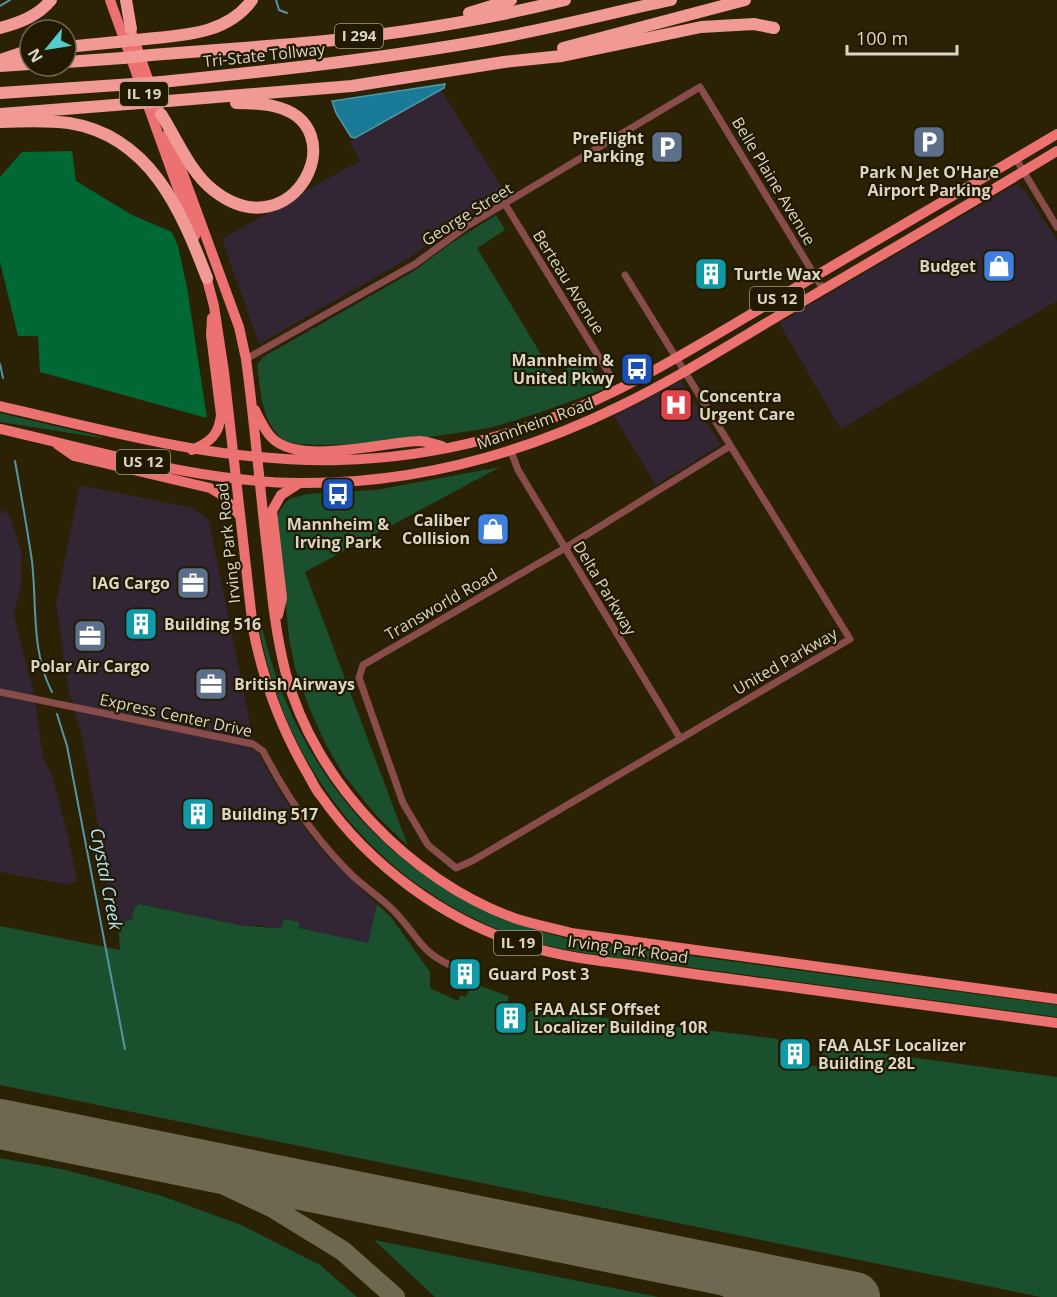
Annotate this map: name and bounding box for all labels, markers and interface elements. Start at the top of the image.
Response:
north arrow [18,18,78,78]
scale bar [847,18,956,56]
road number: I 294 [335,24,383,48]
text: 100 m [856,26,908,50]
street label: Tri-State Tollway [202,38,327,72]
text: N [22,44,48,67]
road number: IL 19 [120,82,168,106]
street label: Belle Plaine Avenue [727,113,821,249]
parking icon: Park N Jet O'Hare Airport Parking [911,124,947,160]
place label: PreFlight Parking [572,127,644,167]
parking icon: PreFlight Parking [649,129,685,165]
place label: Park N Jet O'Hare Airport Parking [859,161,999,201]
street label: George Street [417,177,517,251]
street label: Berteau Avenue [528,226,610,338]
shop icon: Budget [981,248,1017,284]
place label: Budget [919,255,976,277]
building icon: Turtle Wax [693,256,729,292]
place label: Turtle Wax [734,263,822,285]
road number: US 12 [750,287,804,311]
place label: Mannheim & United Pkwy [512,349,615,389]
bus stop icon: Mannheim & United Pkwy [619,351,655,387]
place label: Concentra Urgent Care [699,385,795,425]
hospital icon: Concentra Urgent Care [658,387,694,423]
street label: Mannheim Road [473,392,597,454]
road number: US 12 [116,450,170,474]
bus stop icon: Mannheim & Irving Park [320,476,356,512]
street label: Irving Park Road [211,481,245,605]
place label: Caliber Collision [402,509,470,549]
shop icon: Caliber Collision [475,511,511,547]
place label: Mannheim & Irving Park [287,513,389,553]
street label: Delta Parkway [568,537,642,640]
street label: Transworld Road [381,563,501,645]
office icon: IAG Cargo [175,565,211,601]
place label: IAG Cargo [92,572,170,594]
building icon: Building 516 [123,606,159,642]
place label: Building 516 [164,613,261,635]
office icon: Polar Air Cargo [72,618,108,654]
street label: United Parkway [729,622,842,700]
place label: Polar Air Cargo [30,655,150,677]
office icon: British Airways [193,666,229,702]
place label: British Airways [234,673,355,695]
street label: Express Center Drive [98,688,254,742]
building icon: Building 517 [180,796,216,832]
place label: Building 517 [221,803,318,825]
water label: Crystal Creek [85,826,129,933]
street label: Irving Park Road [566,930,690,968]
road number: IL 19 [494,931,542,955]
building icon: Guard Post 3 [447,956,483,992]
place label: Guard Post 3 [488,963,589,985]
place label: FAA ALSF Offset Localizer Building 10R [534,998,708,1038]
building icon: FAA ALSF Offset Localizer Building 10R [493,1000,529,1036]
place label: FAA ALSF Localizer Building 28L [818,1034,966,1074]
building icon: FAA ALSF Localizer Building 28L [777,1036,813,1072]

